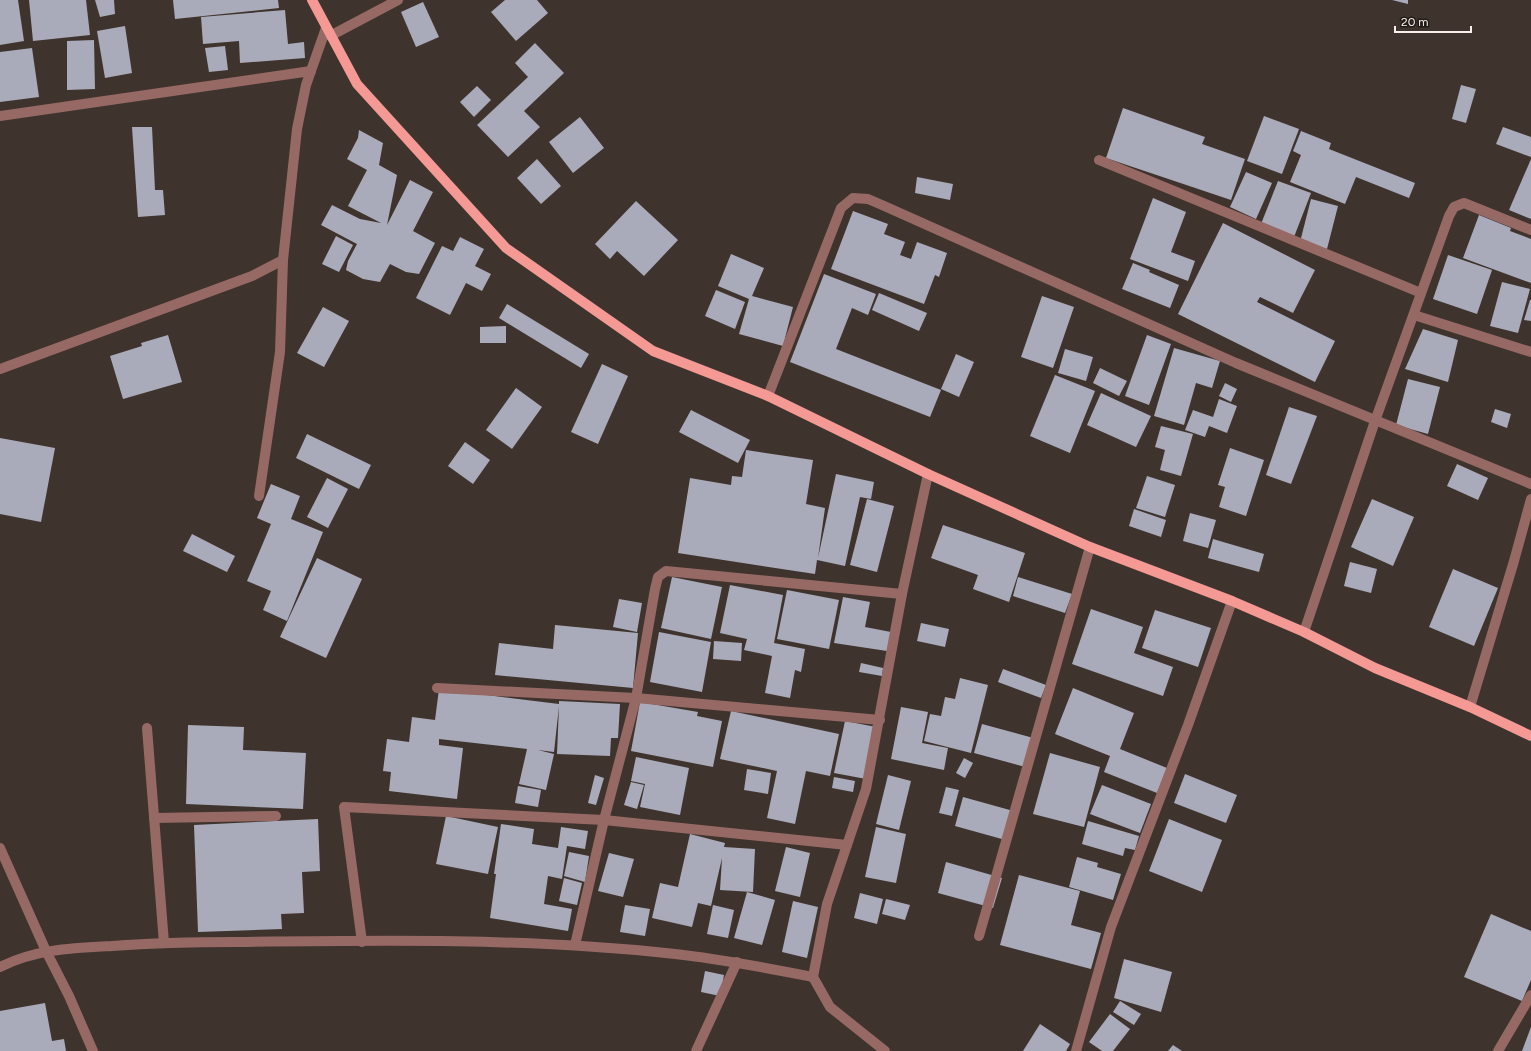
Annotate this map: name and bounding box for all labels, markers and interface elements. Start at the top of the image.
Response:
scale bar [1395,8,1471,34]
text: 20 m [1401,15,1429,29]

